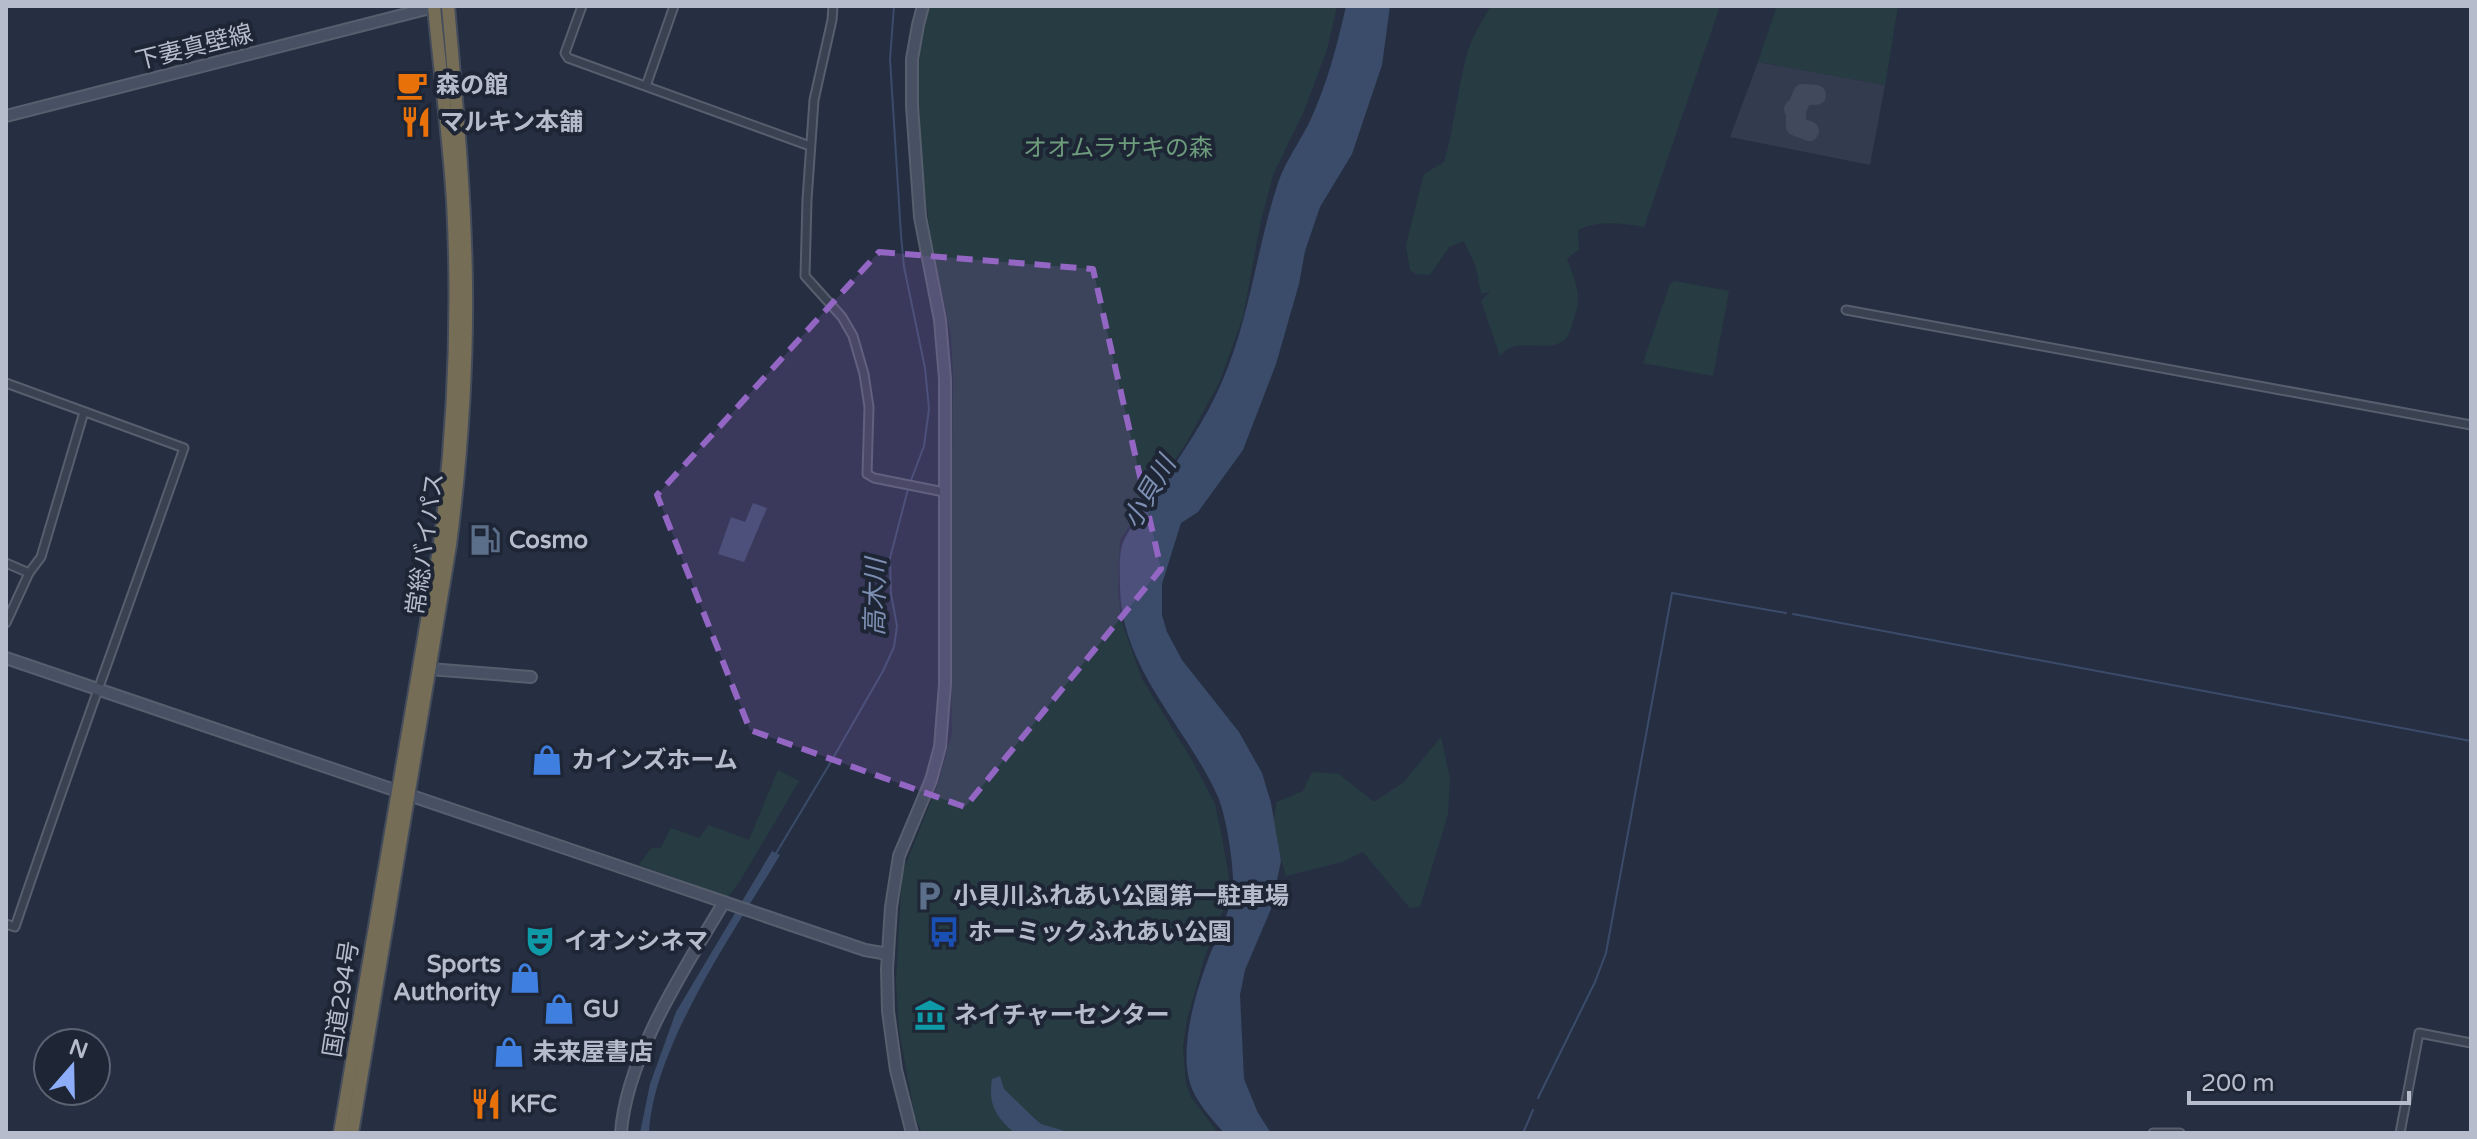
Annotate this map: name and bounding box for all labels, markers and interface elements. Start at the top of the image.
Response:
street label: 下妻真壁線 [132,19,256,76]
cafe icon: 森の館 [395,68,429,102]
place label: 森の館 [436,71,508,100]
restaurant icon: マルキン本舗 [399,105,433,139]
place label: マルキン本舗 [440,108,583,137]
park label: オオムラサキの森 [1023,134,1213,163]
water label: 小貝川 [1117,448,1184,534]
street label: 常総バイパス [401,471,450,617]
fuel station icon: Cosmo [468,523,502,557]
place label: Cosmo [509,526,588,555]
water label: 高木川 [859,555,892,636]
shop icon: カインズホーム [530,743,564,777]
place label: カインズホーム [571,746,738,775]
parking icon: 小貝川ふれあい公園第一駐車場 [912,879,946,913]
place label: 小貝川ふれあい公園第一駐車場 [953,882,1289,911]
bus stop icon: ホーミックふれあい公園 [927,915,961,949]
place label: ホーミックふれあい公園 [968,918,1232,947]
theatre icon: イオンシネマ [523,924,557,958]
place label: イオンシネマ [564,927,708,956]
street label: 国道294号 [318,939,365,1059]
place label: Sports Authority [393,950,501,1007]
shop icon: Sports Authority [508,961,542,995]
shop icon: GU [542,992,576,1026]
place label: GU [583,995,619,1024]
museum icon: ネイチャーセンター [913,998,947,1032]
place label: ネイチャーセンター [954,1001,1170,1030]
north arrow [32,1027,112,1107]
text: N [66,1034,91,1064]
shop icon: 未来屋書店 [492,1035,526,1069]
place label: 未来屋書店 [533,1038,653,1067]
scale bar [2189,1055,2409,1105]
text: 200 m [2201,1069,2275,1098]
restaurant icon: KFC [469,1087,503,1121]
place label: KFC [510,1090,557,1119]

